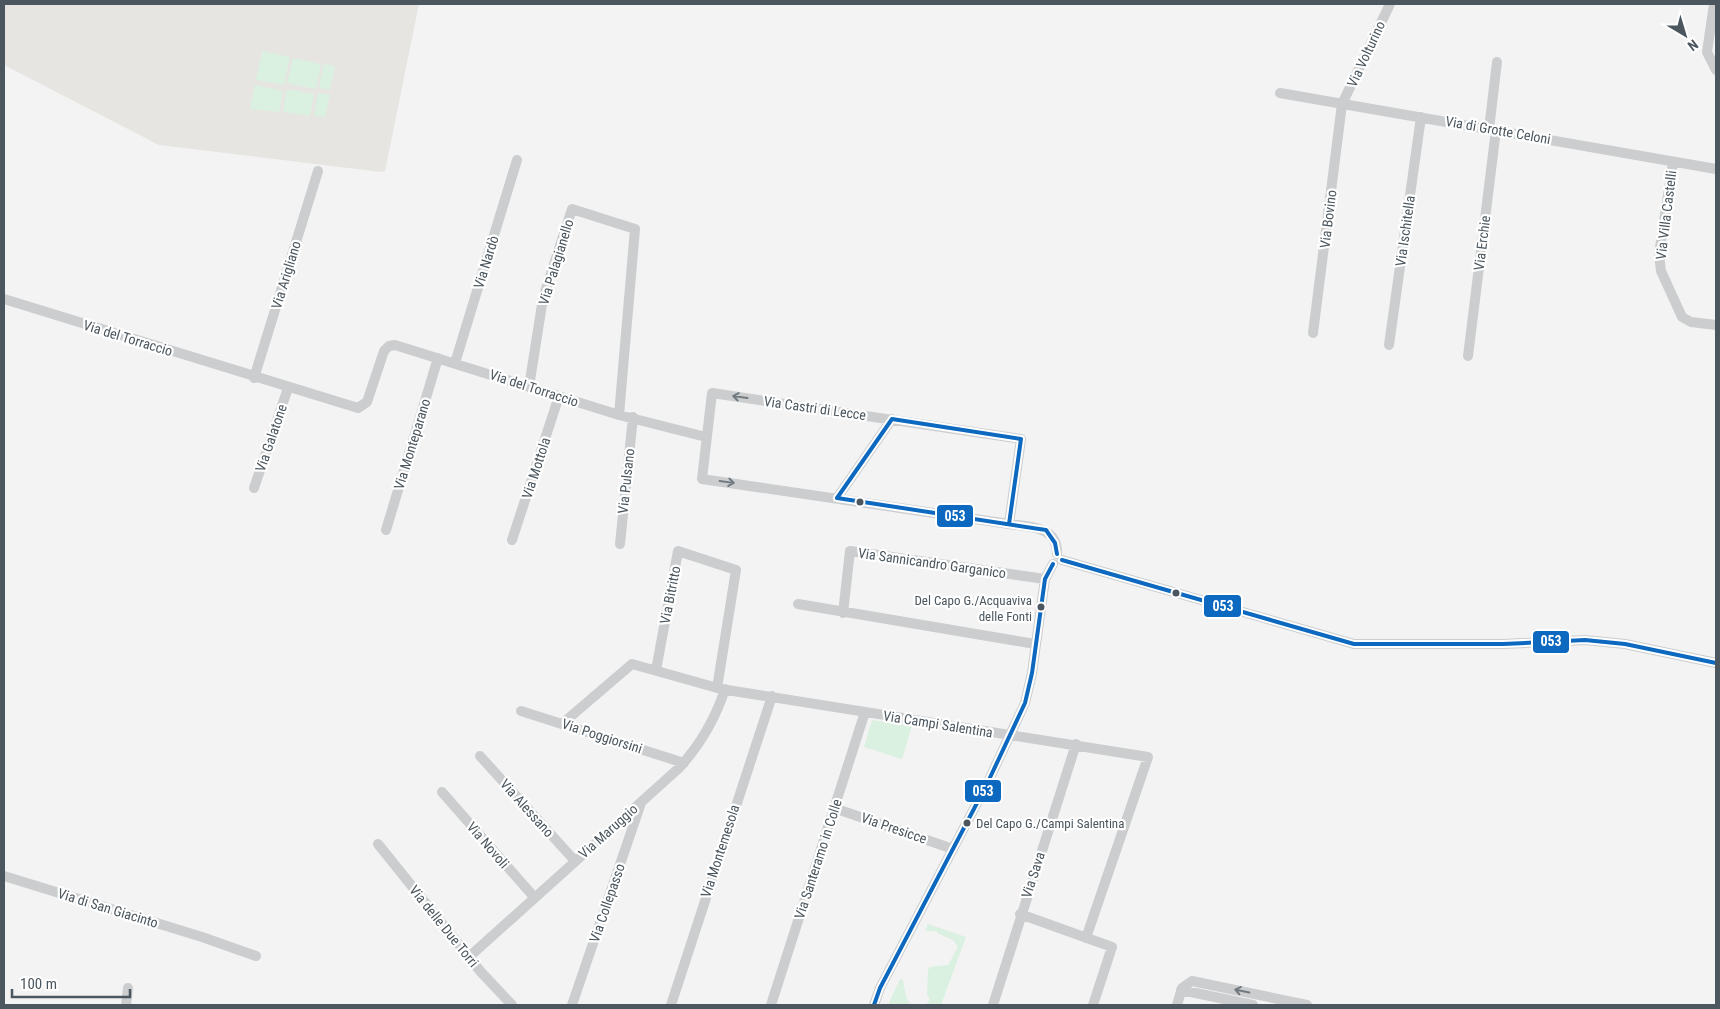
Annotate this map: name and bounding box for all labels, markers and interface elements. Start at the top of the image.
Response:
north arrow [1660,10,1710,60]
street label: Via Volturino [1344,18,1388,90]
text: N [1685,36,1701,54]
street label: Via di Grotte Celoni [1444,113,1552,147]
street label: Via Villa Castelli [1653,169,1679,261]
street label: Via Bovino [1316,189,1340,249]
street label: Via Ischitella [1392,195,1418,267]
street label: Via Erchie [1471,214,1493,271]
street label: Via Palagianello [535,217,577,307]
street label: Via Nardò [470,234,502,290]
street label: Via Arigliano [268,239,304,311]
street label: Via del Torraccio [81,317,175,359]
street label: Via del Torraccio [488,366,580,410]
one-way arrow [732,392,748,402]
street label: Via Castri di Lecce [763,393,868,423]
street label: Via Monteparano [391,397,433,491]
street label: Via Galatone [252,402,290,474]
street label: Via Mottola [519,435,553,501]
street label: Via Pulsano [615,448,637,514]
one-way arrow [718,477,734,487]
unlabelled marker [855,497,865,507]
line badge: 053 [936,504,974,528]
text: 053 [944,508,966,524]
street label: Via Sannicandro Garganico [857,545,1007,581]
street label: Via Bitritto [657,565,683,625]
unlabelled marker [1171,588,1181,598]
place label: Del Capo G./Acquaviva delle Fonti [914,593,1032,624]
line badge: 053 [1203,594,1242,618]
text: 053 [1212,598,1234,614]
marker: Del Capo G./Acquaviva delle Fonti [1036,602,1046,612]
line badge: 053 [1532,630,1570,654]
text: 053 [1540,633,1562,649]
street label: Via Campi Salentina [882,707,994,741]
street label: Via Poggiorsini [560,715,644,757]
street label: Via Alessano [497,776,557,840]
line badge: 053 [964,779,1002,803]
text: 053 [972,783,994,799]
street label: Via Santeramo in Colle [791,797,845,921]
street label: Via Maruggio [575,801,641,861]
street label: Via Montemesola [697,803,743,899]
street label: Via Presicce [859,809,929,847]
place label: Del Capo G./Campi Salentina [976,816,1124,831]
marker: Del Capo G./Campi Salentina [962,818,972,828]
street label: Via Novoli [464,819,512,871]
street label: Via Sava [1018,850,1048,900]
street label: Via Collepasso [586,861,628,945]
street label: Via delle Due Torri [406,882,482,970]
street label: Via di San Giacinto [56,885,160,931]
scale bar [12,966,130,998]
text: 100 m [20,975,57,993]
one-way arrow [1235,986,1251,996]

